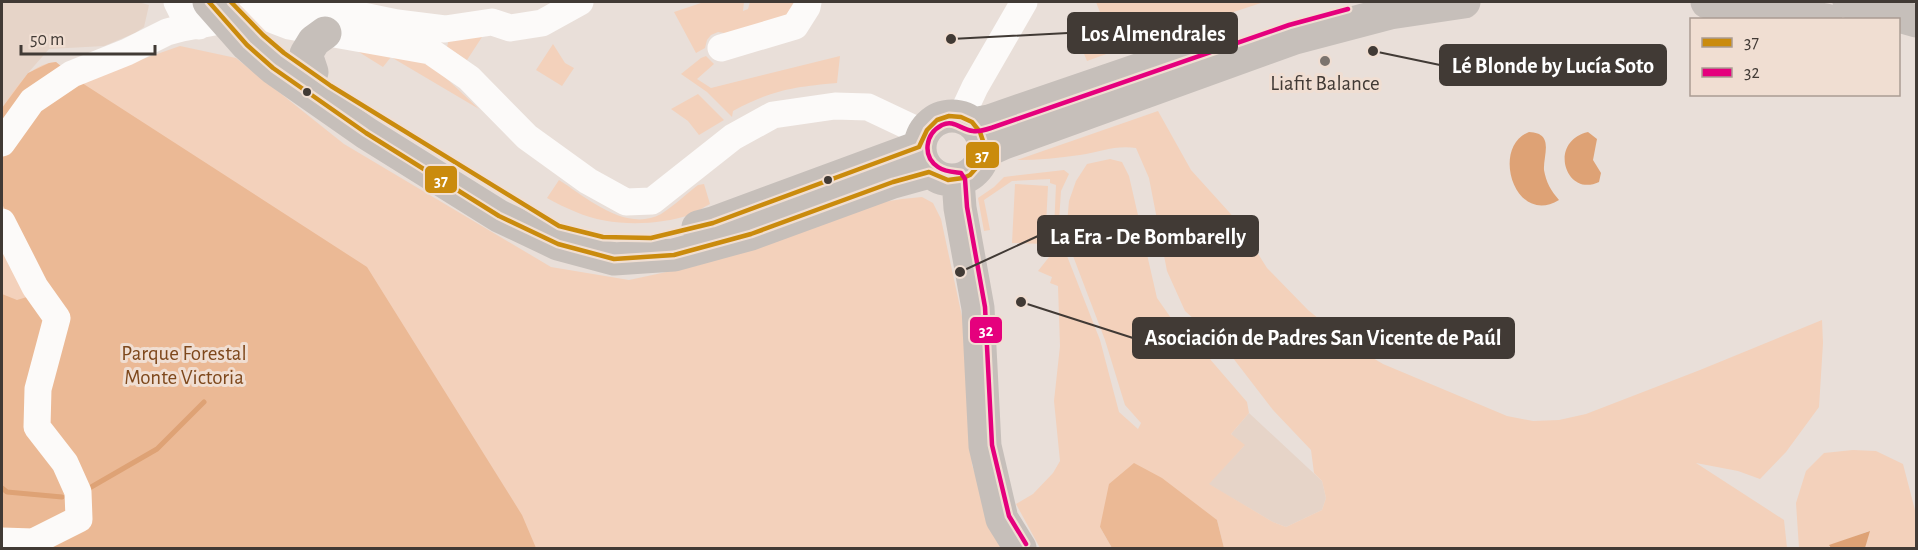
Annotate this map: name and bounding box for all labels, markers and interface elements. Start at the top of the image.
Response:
callout: Los Almendrales [1068,13,1237,53]
scale bar [21,18,154,56]
legend [1690,18,1900,96]
text: Los Almendrales [1080,23,1226,45]
text: 50 m [30,31,64,49]
text: 37 [1744,34,1759,52]
callout: Lé Blonde by Lucía Soto [1440,45,1666,85]
marker: Liafit Balance [1318,54,1332,68]
text: Lé Blonde by Lucía Soto [1452,55,1654,78]
text: 32 [1744,64,1760,82]
place label: Liafit Balance [1270,73,1380,94]
unlabelled marker [301,86,313,98]
line badge: 37 [965,141,1000,169]
text: 37 [975,148,989,164]
line badge: 37 [424,165,458,194]
text: 37 [434,173,448,189]
unlabelled marker [822,174,834,186]
callout: La Era - De Bombarelly [1038,216,1258,256]
text: La Era - De Bombarelly [1050,226,1246,249]
line badge: 32 [969,316,1003,344]
callout: Asociación de Padres San Vicente de Paúl [1133,318,1514,358]
text: 32 [979,323,994,339]
text: Asociación de Padres San Vicente de Paúl [1144,327,1502,349]
park label: Parque Forestal Monte Victoria [121,343,247,388]

